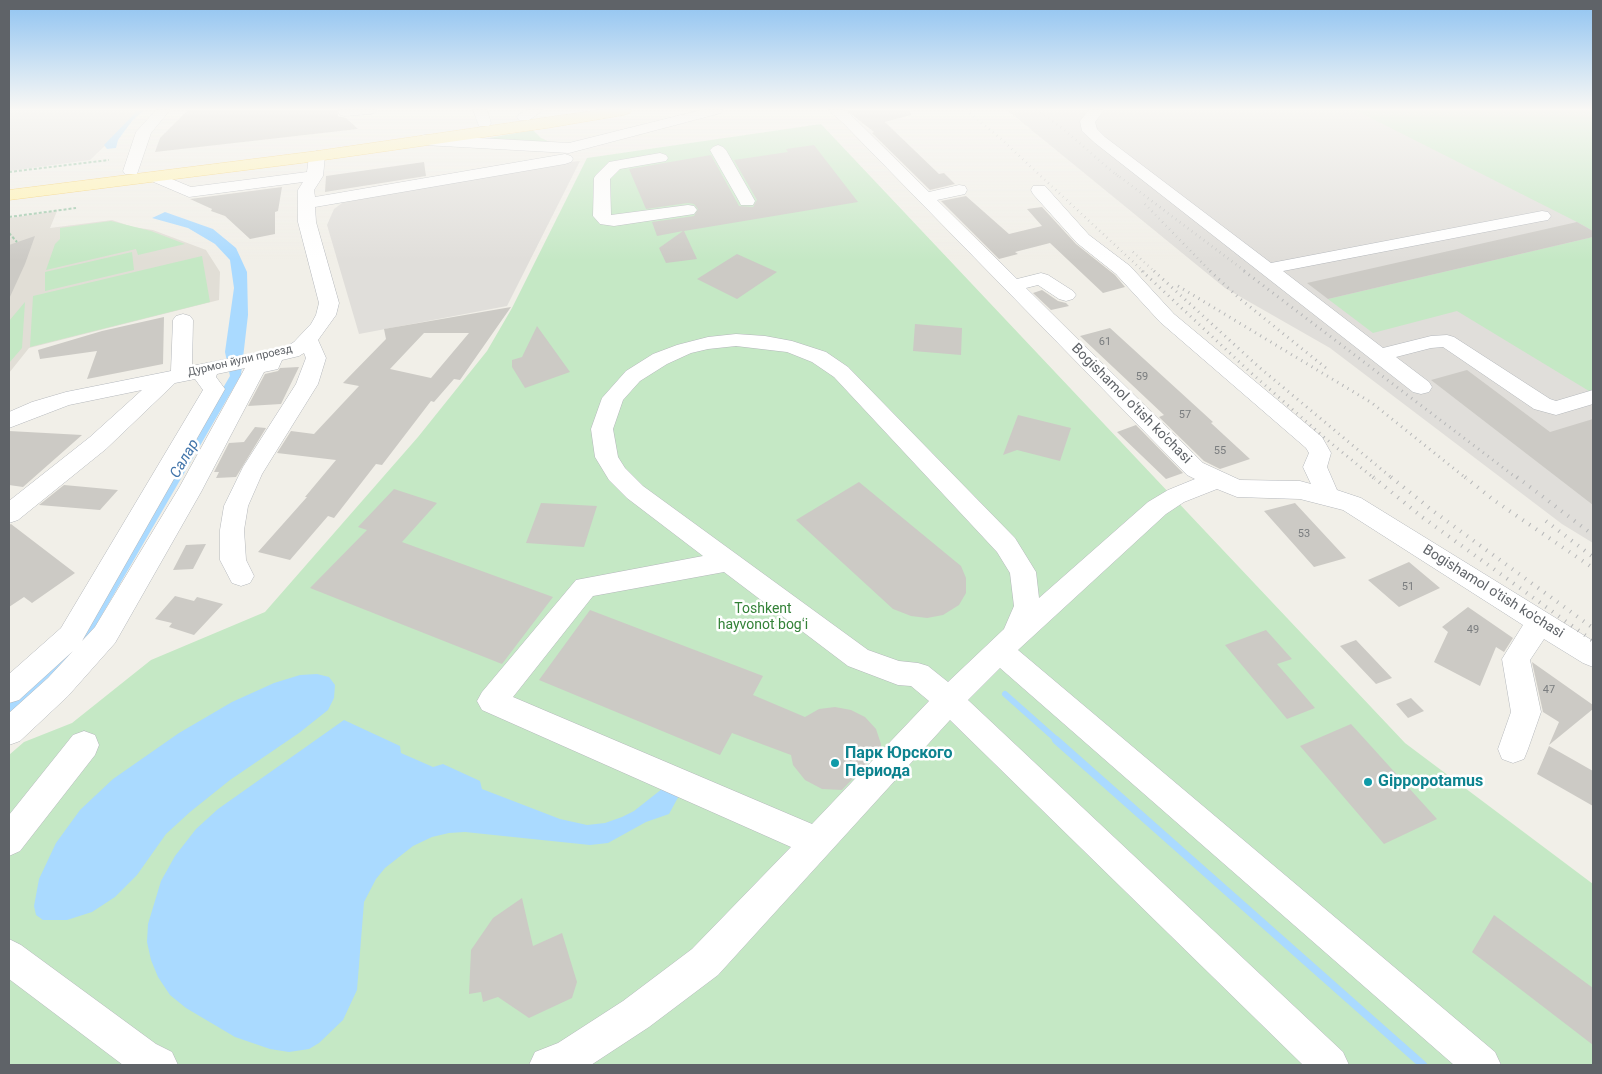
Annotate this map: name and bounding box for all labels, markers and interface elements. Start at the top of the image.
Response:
house number: 61 [1099,335,1111,349]
street label: Bogishamol o'tish ko'chasi [1067,340,1195,468]
street label: Дурмон йули проезд [186,343,294,379]
house number: 59 [1136,370,1148,384]
house number: 57 [1179,408,1191,422]
water label: Салар [167,436,203,482]
house number: 55 [1214,444,1226,458]
house number: 53 [1298,527,1310,541]
street label: Bogishamol o'tish ko'chasi [1419,542,1567,642]
house number: 51 [1402,580,1414,594]
park label: Toshkent hayvonot bogʻi [718,601,808,634]
house number: 49 [1467,623,1479,637]
house number: 47 [1543,683,1555,697]
place label: Парк Юрского Периода [845,744,953,782]
marker: Парк Юрского Периода [829,757,841,769]
place label: Gippopotamus [1378,772,1483,792]
marker: Gippopotamus [1362,776,1374,788]

